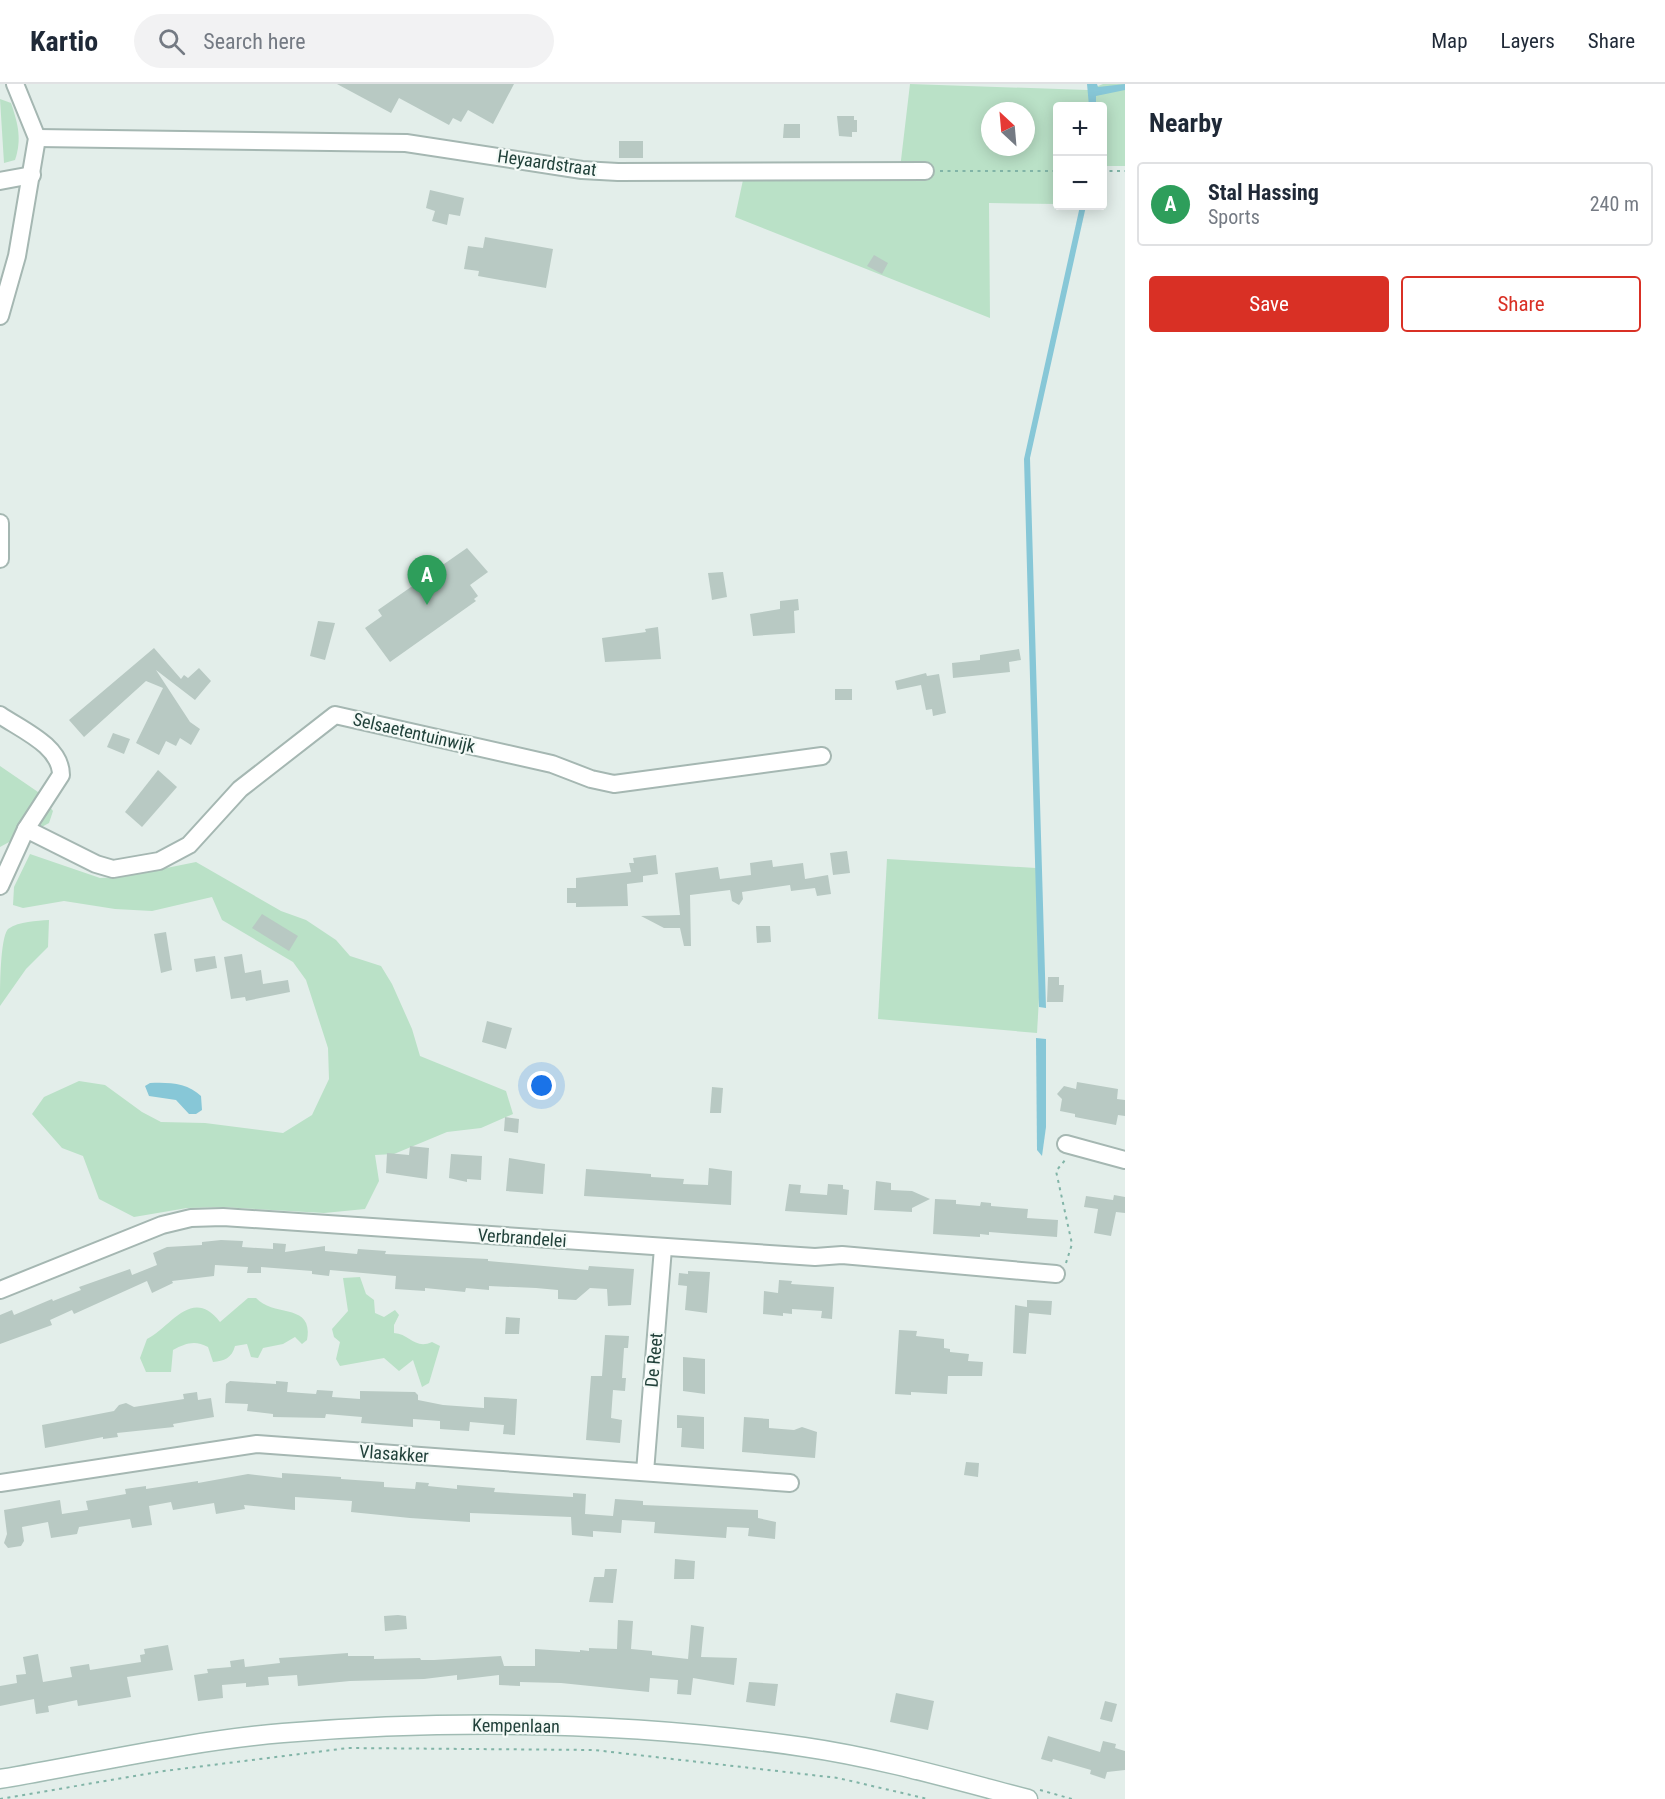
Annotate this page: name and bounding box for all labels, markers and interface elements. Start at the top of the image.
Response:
search box [134,14,554,68]
text: Kartio [30,25,98,58]
icon: search [155,25,188,58]
text: Search here [203,29,306,54]
text: Map [1431,29,1468,53]
text: Layers [1501,29,1555,53]
text: Share [1588,29,1635,53]
north arrow [981,102,1035,156]
map controls [1053,102,1107,210]
button: + [1053,102,1107,156]
text: Nearby [1149,108,1223,138]
street label: Heyaardstraat [496,145,598,180]
button: − [1053,156,1107,210]
text: Stal Hassing [1208,180,1319,205]
text: A [1165,192,1176,216]
text: 240 m [1590,192,1639,216]
text: Sports [1208,205,1260,229]
button: Save [1149,276,1389,332]
button: Share [1401,276,1641,332]
pin: A [408,556,446,605]
street label: Selsaetentuinwijk [351,708,477,757]
your location [527,1071,556,1100]
street label: Verbrandelei [477,1224,567,1251]
street label: De Reet [641,1332,666,1388]
street label: Vlasakker [359,1441,430,1466]
street label: Kempenlaan [472,1714,560,1737]

